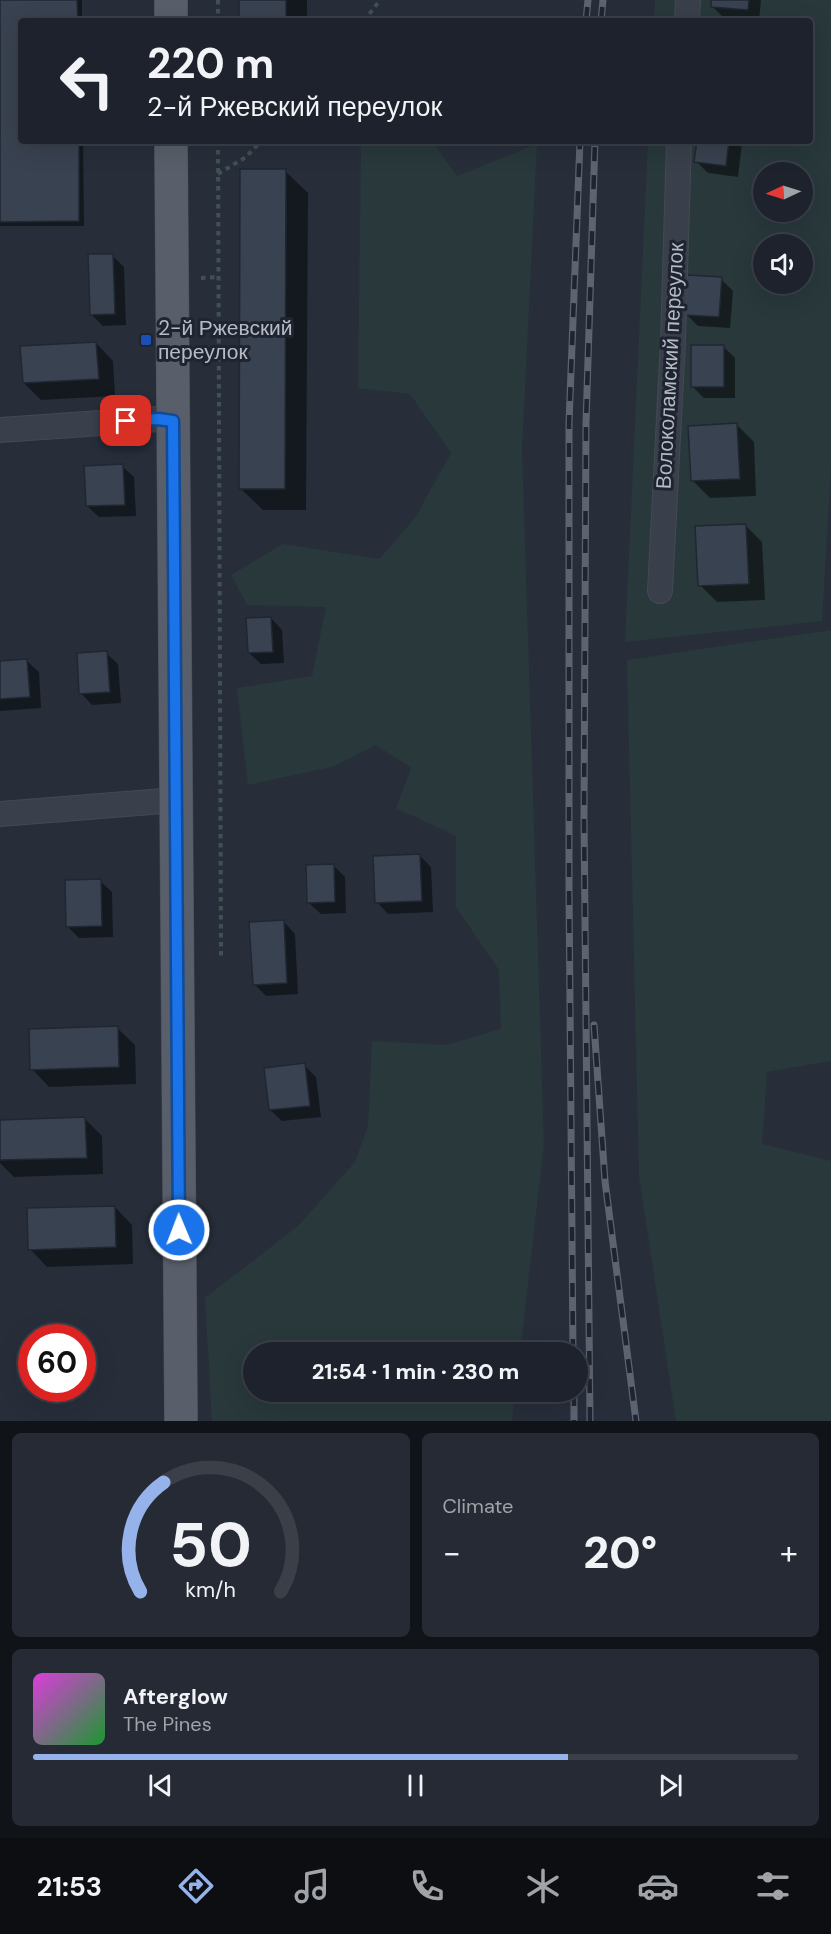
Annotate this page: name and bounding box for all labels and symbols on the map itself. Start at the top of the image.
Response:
north arrow [753,162,813,222]
street label: Волоколамский переулок [650,241,690,490]
place label: 2-й Ржевский переулок [158,314,293,366]
marker: 2-й Ржевский переулок [139,333,153,347]
pin [100,395,151,446]
position arrow [147,1198,211,1262]
speed limit sign: 60 [18,1324,96,1402]

